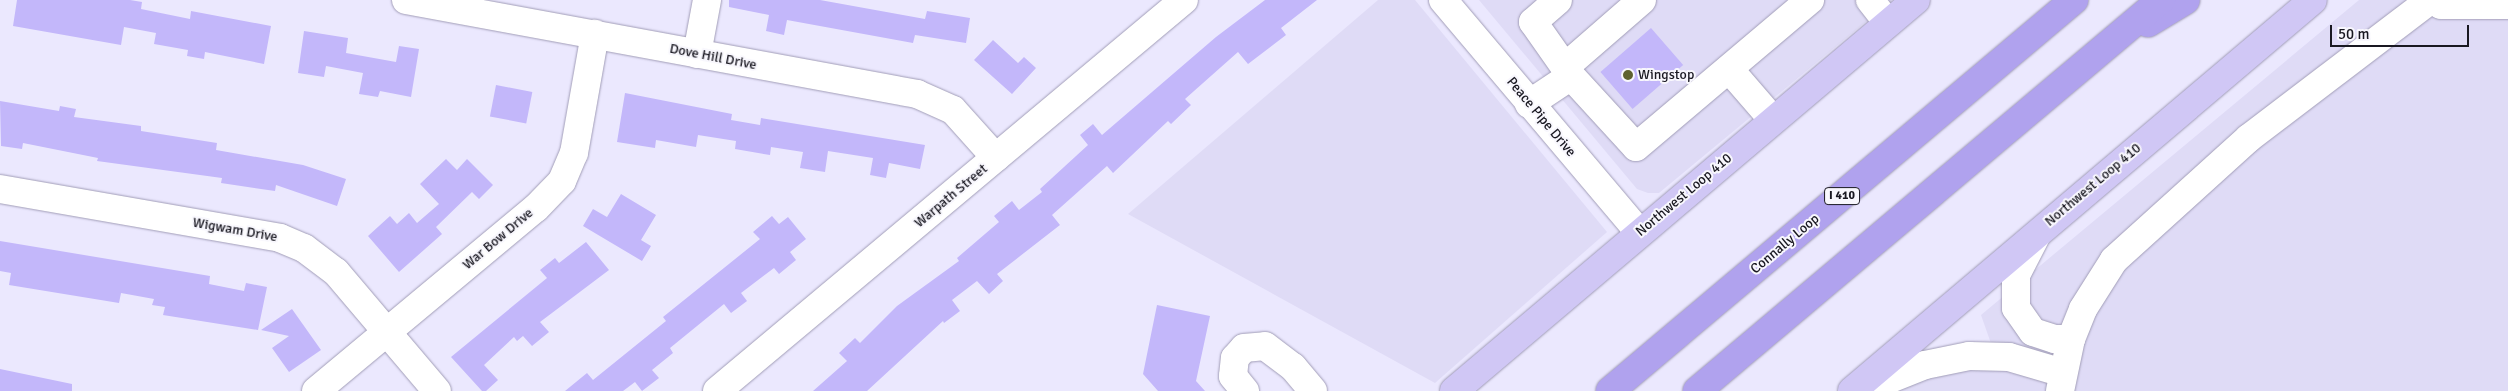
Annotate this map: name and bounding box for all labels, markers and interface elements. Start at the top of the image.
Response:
scale bar [2333,15,2472,47]
text: 50 m [2338,25,2369,43]
street label: Dove Hill Drive [668,40,758,74]
place label: Wingstop [1638,67,1694,83]
marker: Wingstop [1622,69,1634,81]
street label: Peace Pipe Drive [1503,74,1579,160]
street label: Northwest Loop 410 [2042,140,2144,230]
street label: Northwest Loop 410 [1633,150,1735,240]
street label: Warpath Street [911,161,991,231]
road number: I 410 [1823,187,1861,206]
street label: War Bow Drive [459,205,537,273]
street label: Connally Loop [1747,210,1823,278]
street label: Wigwam Drive [191,214,279,246]

